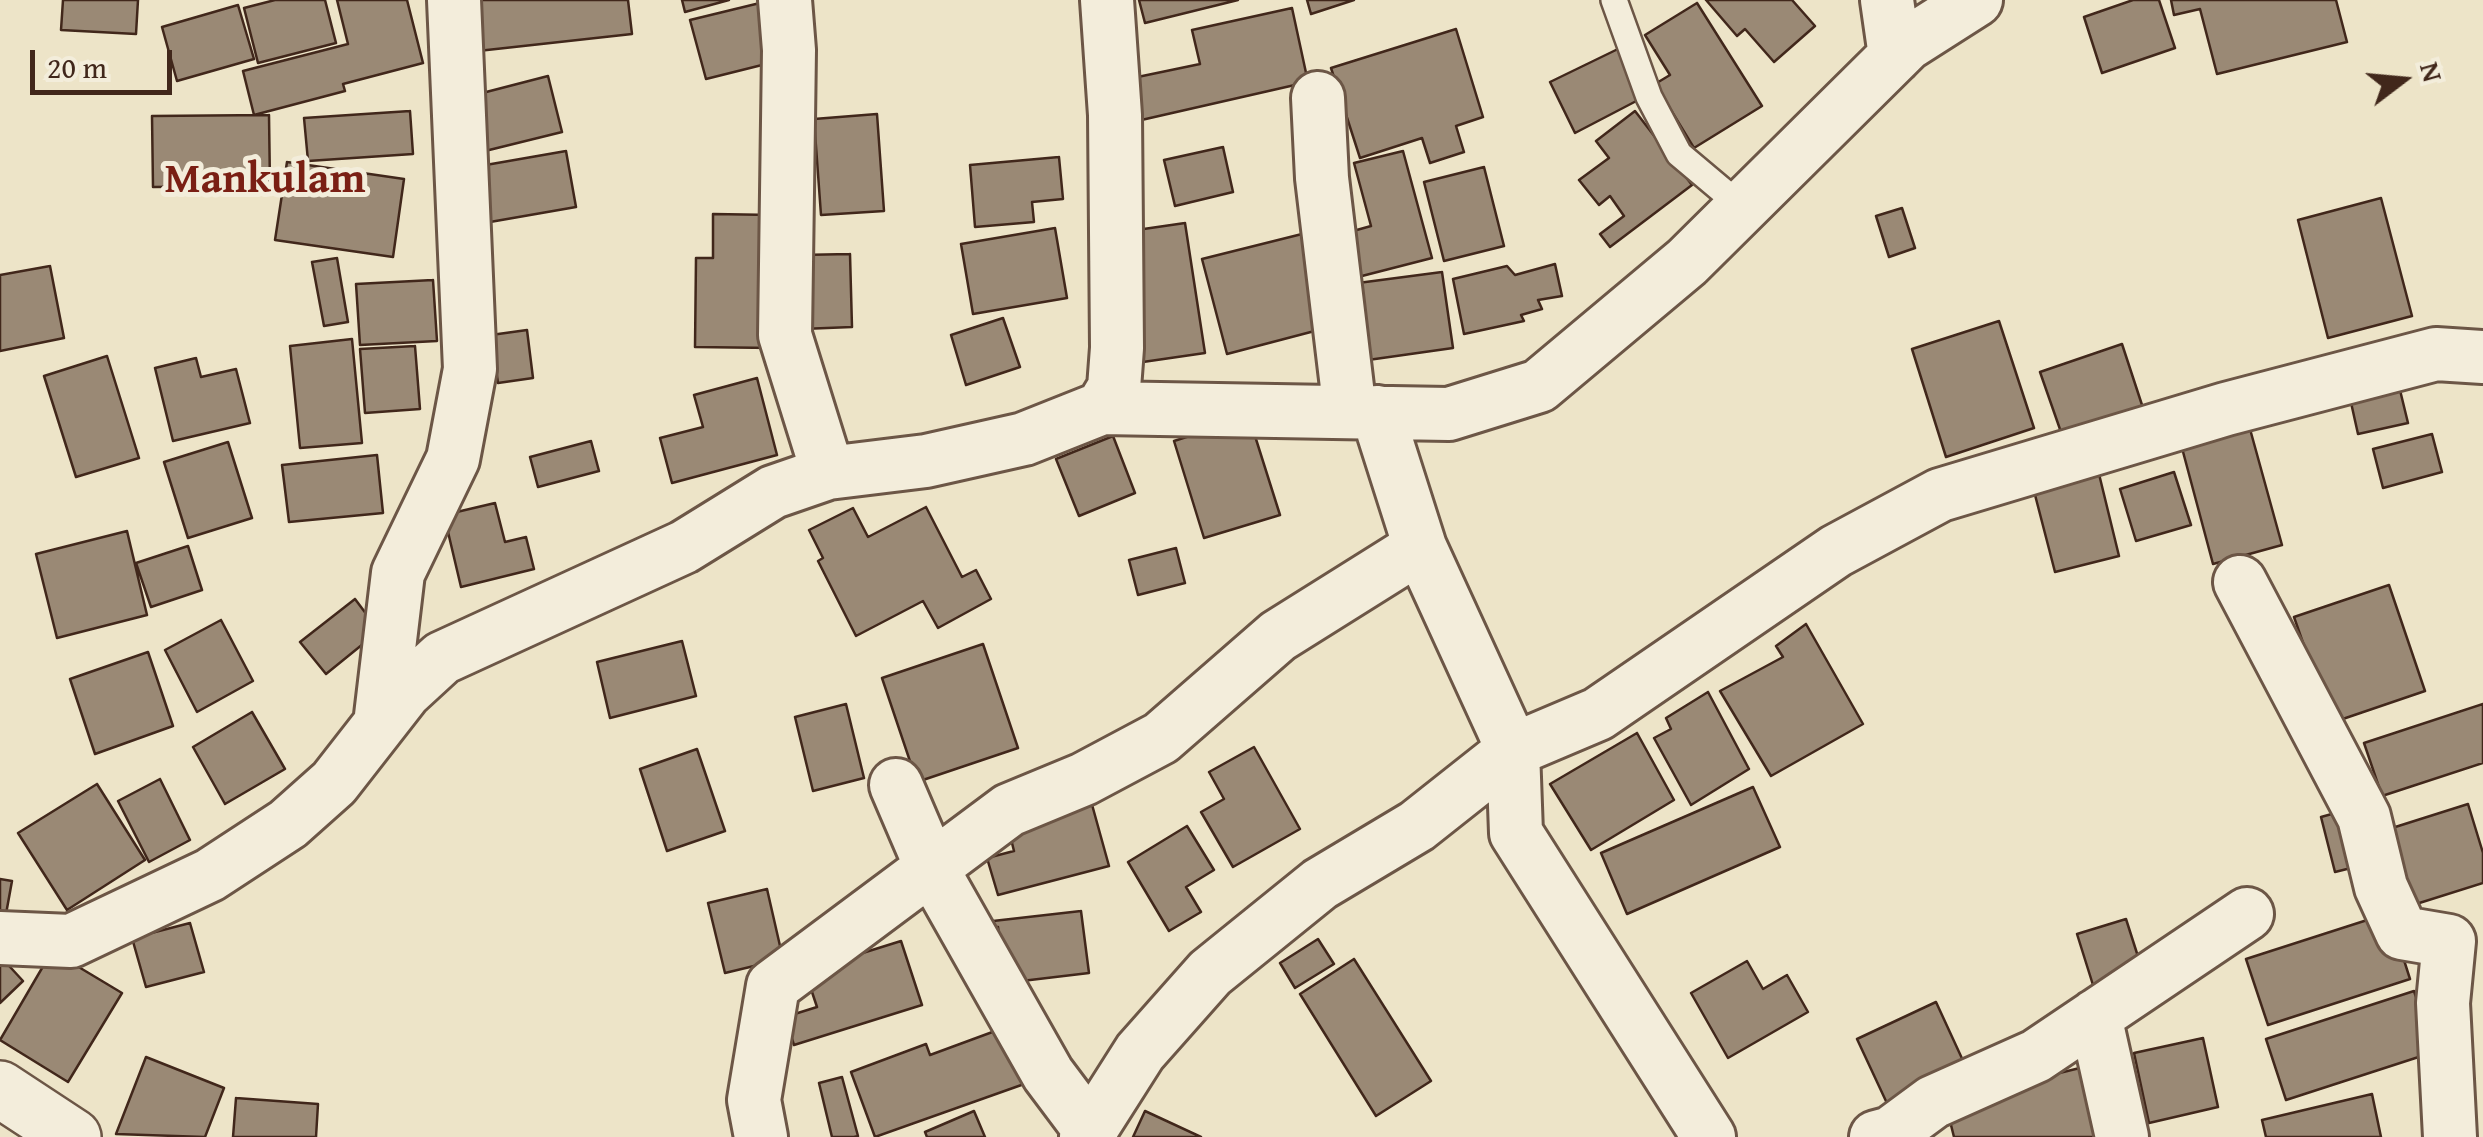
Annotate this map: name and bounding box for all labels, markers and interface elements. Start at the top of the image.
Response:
scale bar [35,30,178,92]
north arrow [2353,30,2453,130]
text: 20 m [47,45,107,89]
text: N [2410,57,2455,86]
district label: Mankulam [165,156,365,206]

